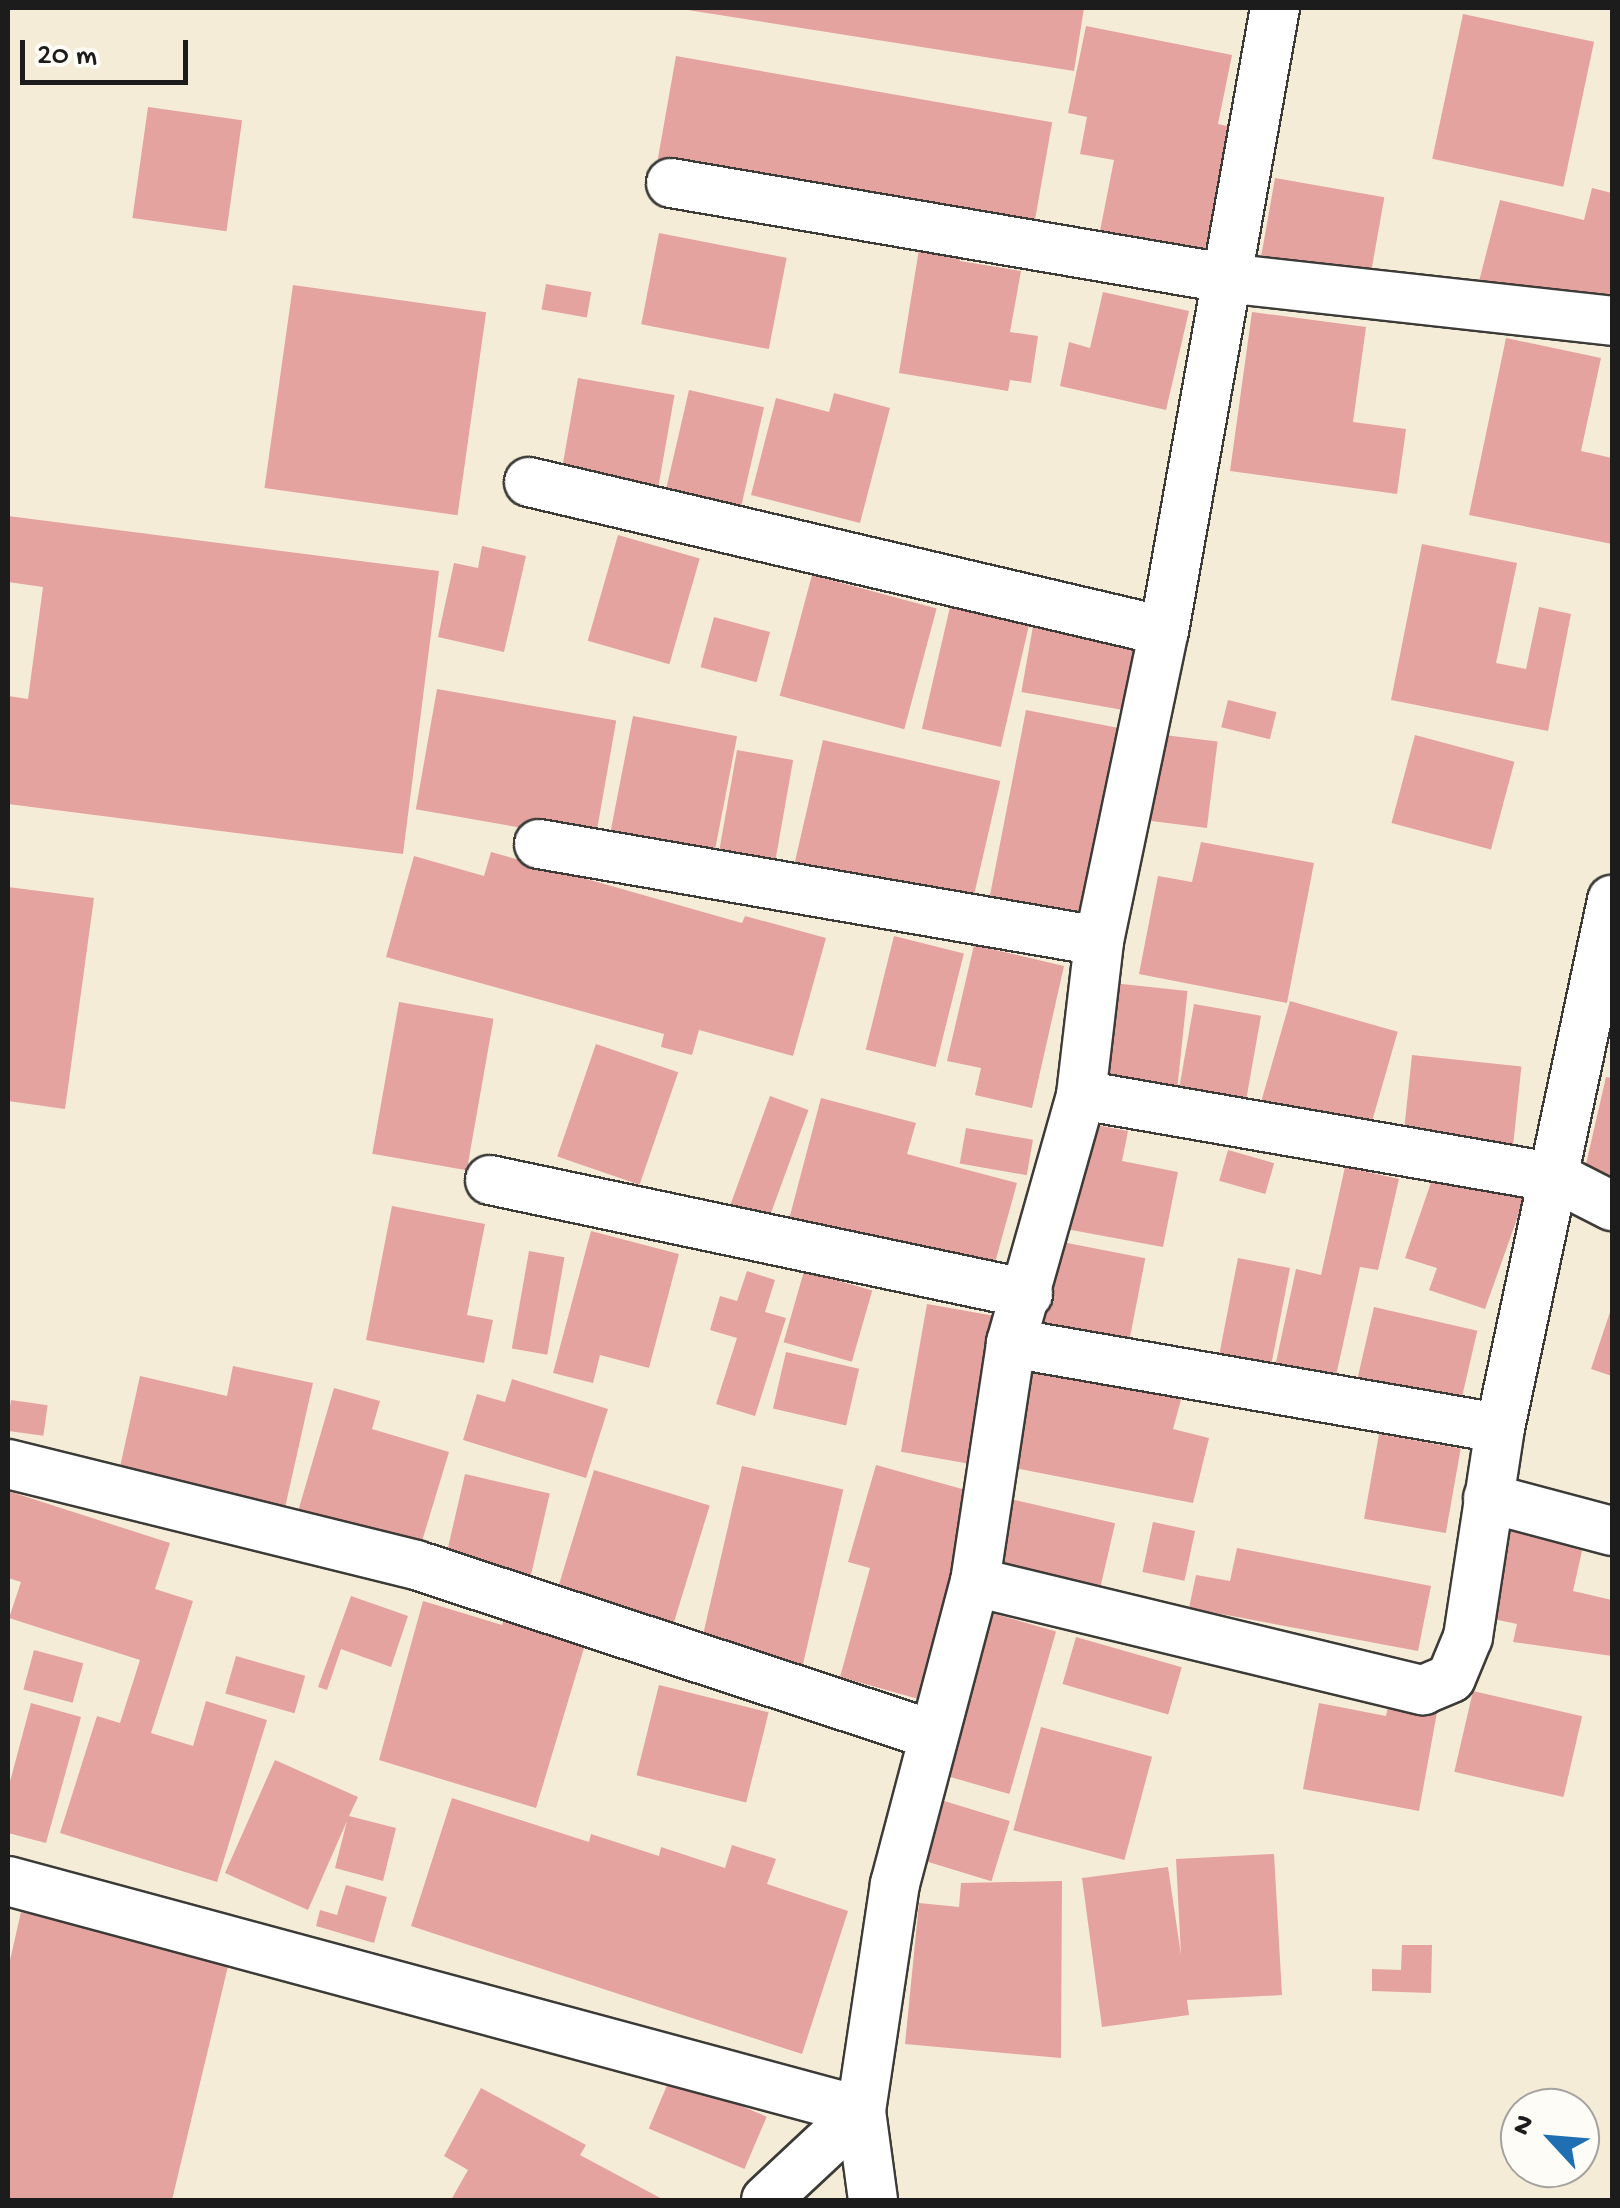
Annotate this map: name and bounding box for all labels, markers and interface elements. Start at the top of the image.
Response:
scale bar [25,20,192,82]
text: 20 m [37,40,97,75]
north arrow [1500,2088,1600,2188]
text: N [1506,2110,1543,2141]

